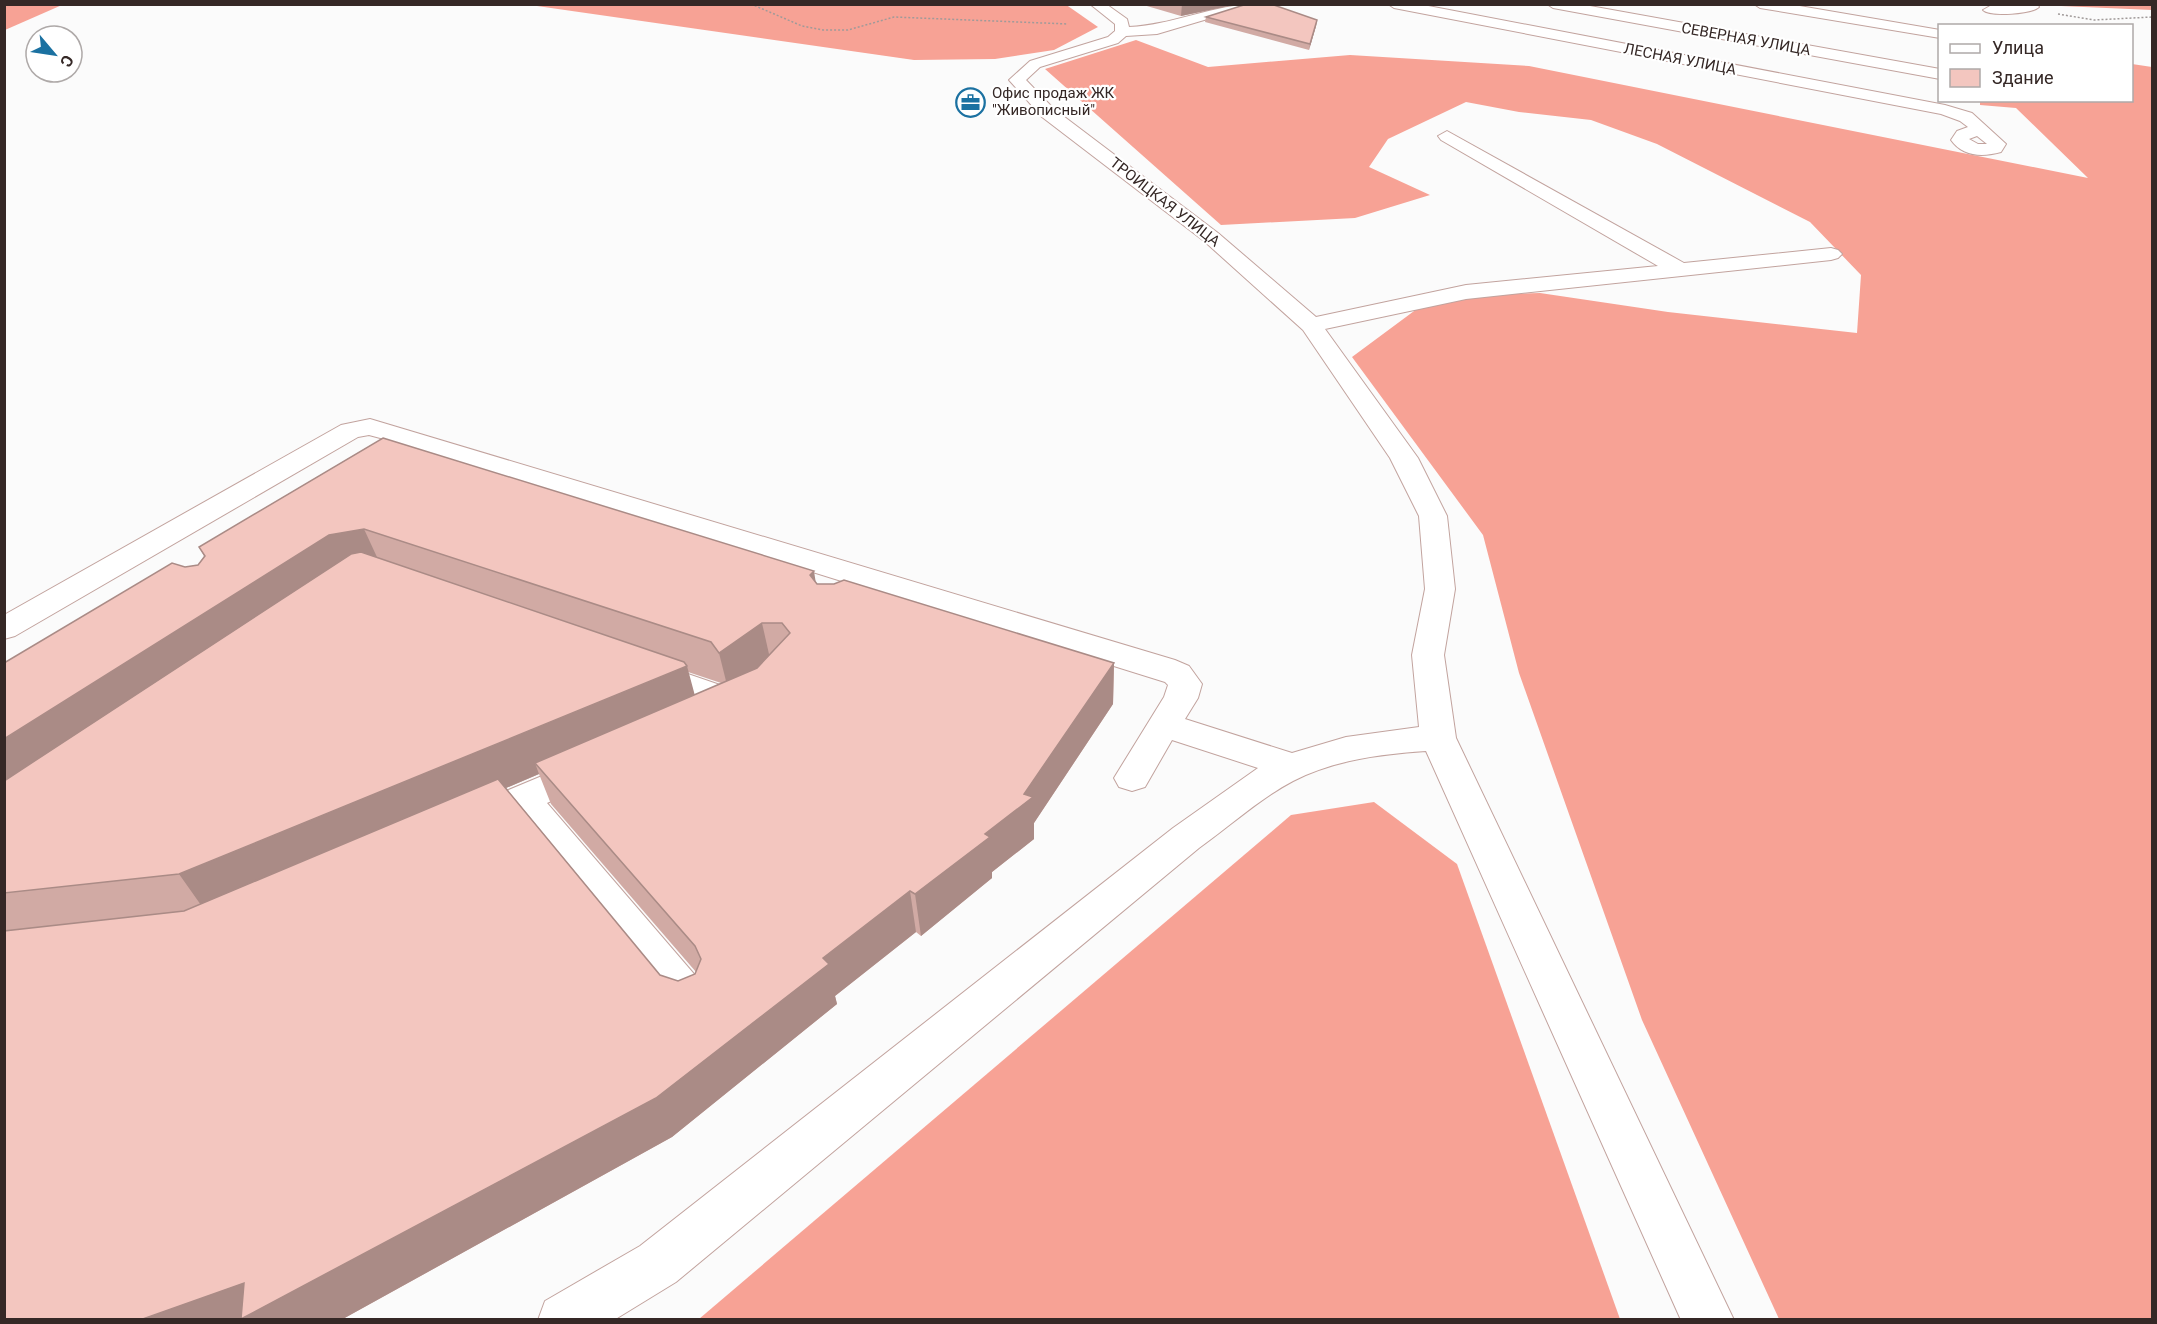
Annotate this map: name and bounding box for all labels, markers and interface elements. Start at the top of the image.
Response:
street label: СЕВЕРНАЯ УЛИЦА [1680,19,1812,59]
north arrow [24,24,84,84]
legend [1938,24,2133,102]
text: Улица [1992,37,2044,58]
street label: ЛЕСНАЯ УЛИЦА [1622,39,1738,79]
text: С [56,52,78,70]
text: Здание [1992,67,2054,88]
place label: Офис продаж ЖК "Живописный" [992,84,1115,119]
office icon: Офис продаж ЖК "Живописный" [955,86,987,118]
street label: ТРОИЦКАЯ УЛИЦА [1107,154,1224,251]

